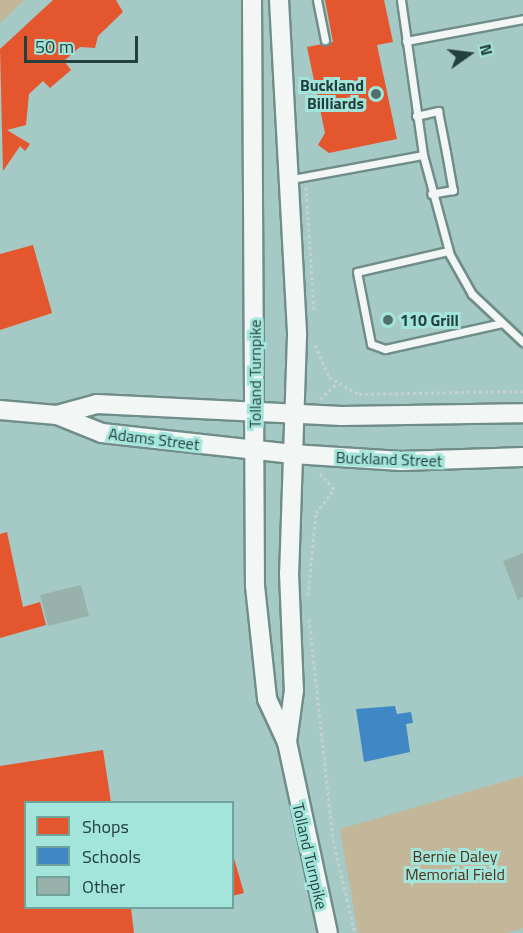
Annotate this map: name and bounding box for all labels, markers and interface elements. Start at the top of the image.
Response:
scale bar [27,24,141,62]
north arrow [439,24,499,84]
text: 50 m [35,33,74,60]
text: N [473,41,499,58]
place label: Buckland Billiards [300,75,364,113]
marker: Buckland Billiards [369,87,383,101]
place label: 110 Grill [400,310,459,330]
marker: 110 Grill [381,313,395,327]
street label: Tolland Turnpike [245,320,265,428]
street label: Adams Street [107,424,201,454]
street label: Buckland Street [335,448,443,470]
legend [24,801,234,909]
street label: Tolland Turnpike [288,801,332,911]
text: Shops [82,813,129,840]
text: Schools [82,843,141,870]
park label: Bernie Daley Memorial Field [405,846,505,884]
text: Other [82,873,125,900]

